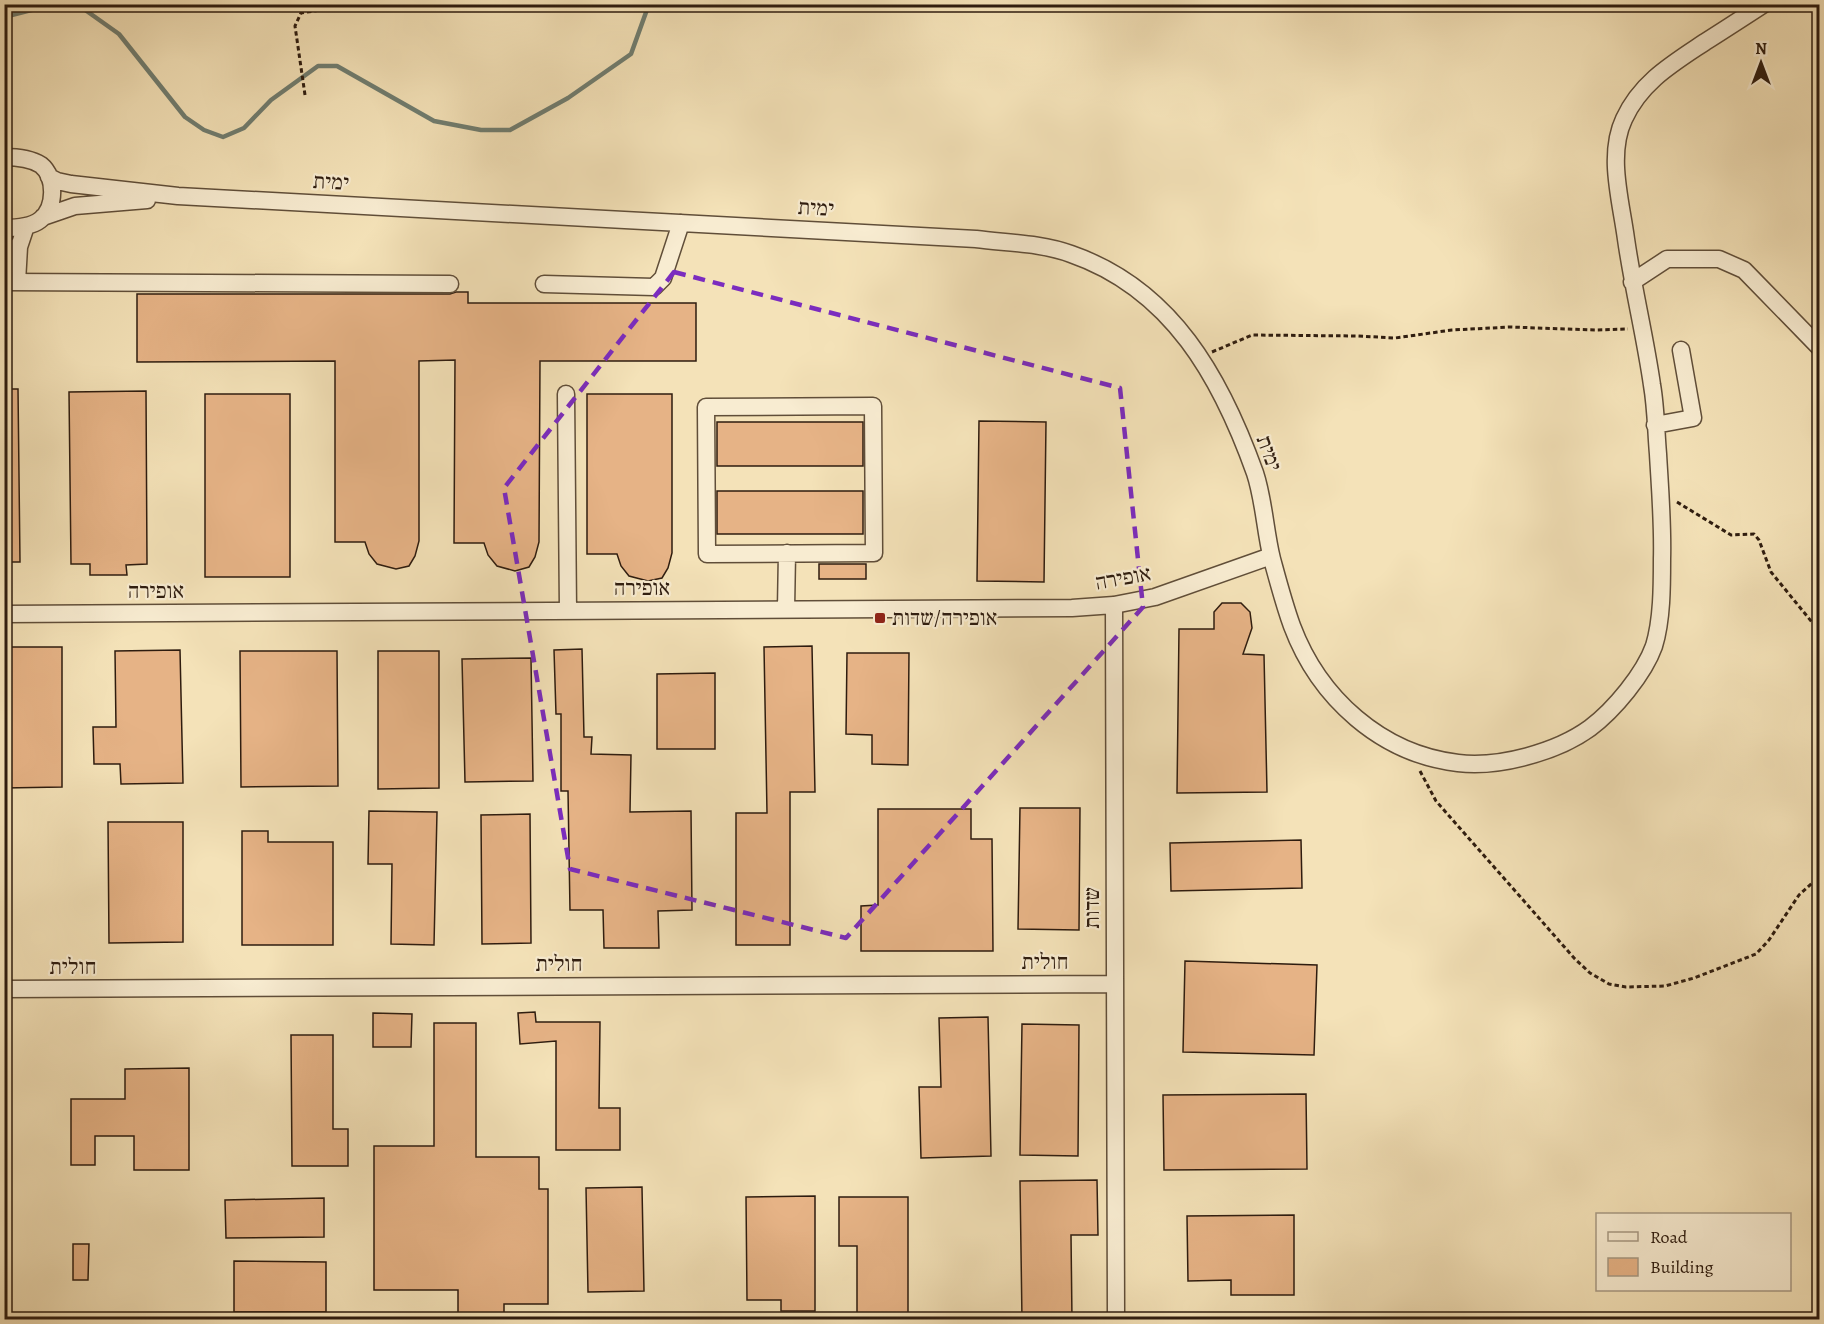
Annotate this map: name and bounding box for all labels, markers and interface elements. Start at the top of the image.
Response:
north arrow [1731,33,1791,93]
text: N [1755,38,1767,60]
street label: ימית [312,166,350,198]
street label: ימית [797,192,835,224]
street label: ימית [1249,431,1289,475]
street label: אופירה [1093,558,1153,598]
street label: אופירה [614,573,670,603]
street label: אופירה [128,576,184,606]
place label: אופירה/שדות [892,603,998,633]
marker: אופירה/שדות [873,611,887,625]
street label: שדות [1077,887,1107,929]
street label: חולית [1021,947,1069,977]
street label: חולית [535,949,583,979]
street label: חולית [49,952,97,982]
legend [1596,1213,1791,1291]
text: Road [1650,1225,1688,1249]
text: Building [1650,1255,1714,1279]

